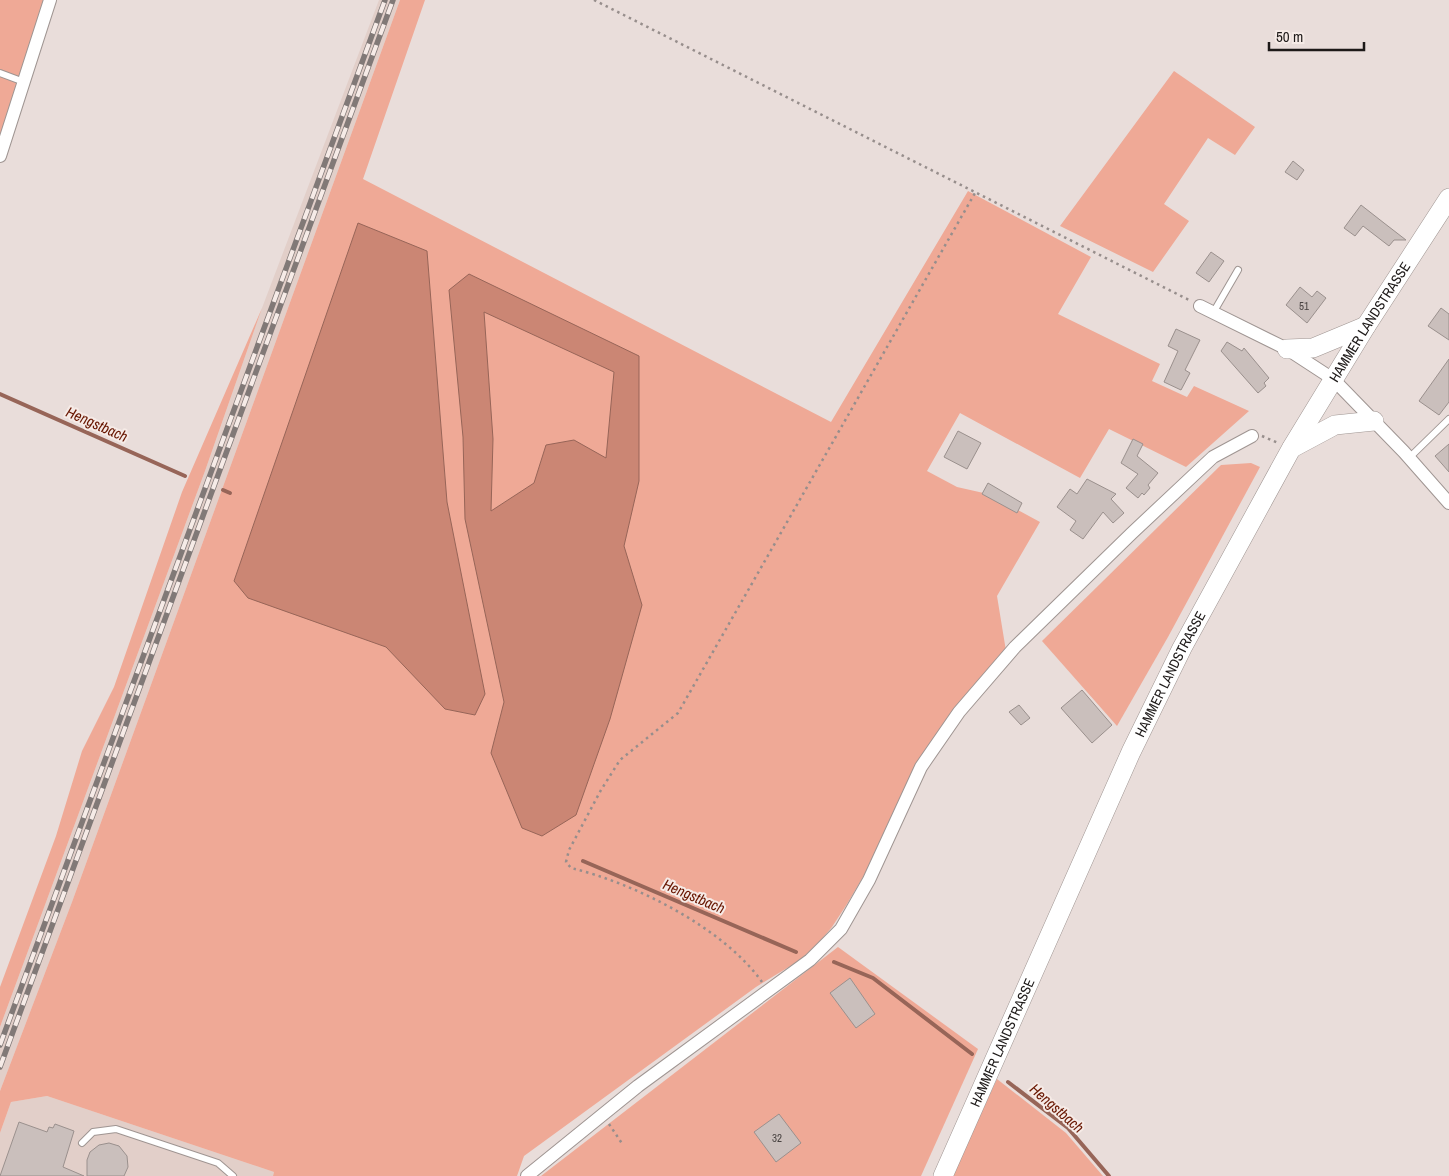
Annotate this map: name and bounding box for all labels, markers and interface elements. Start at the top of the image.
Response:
scale bar [1269,20,1364,52]
text: 50 m [1276,26,1303,47]
street label: HAMMER LANDSTRASSE [1325,258,1414,385]
house number: 51 [1299,299,1309,313]
water label: Hengstbach [63,401,131,447]
street label: HAMMER LANDSTRASSE [1131,608,1209,740]
water label: Hengstbach [660,874,728,919]
street label: HAMMER LANDSTRASSE [966,976,1038,1110]
water label: Hengstbach [1025,1079,1089,1138]
house number: 32 [772,1131,782,1145]

